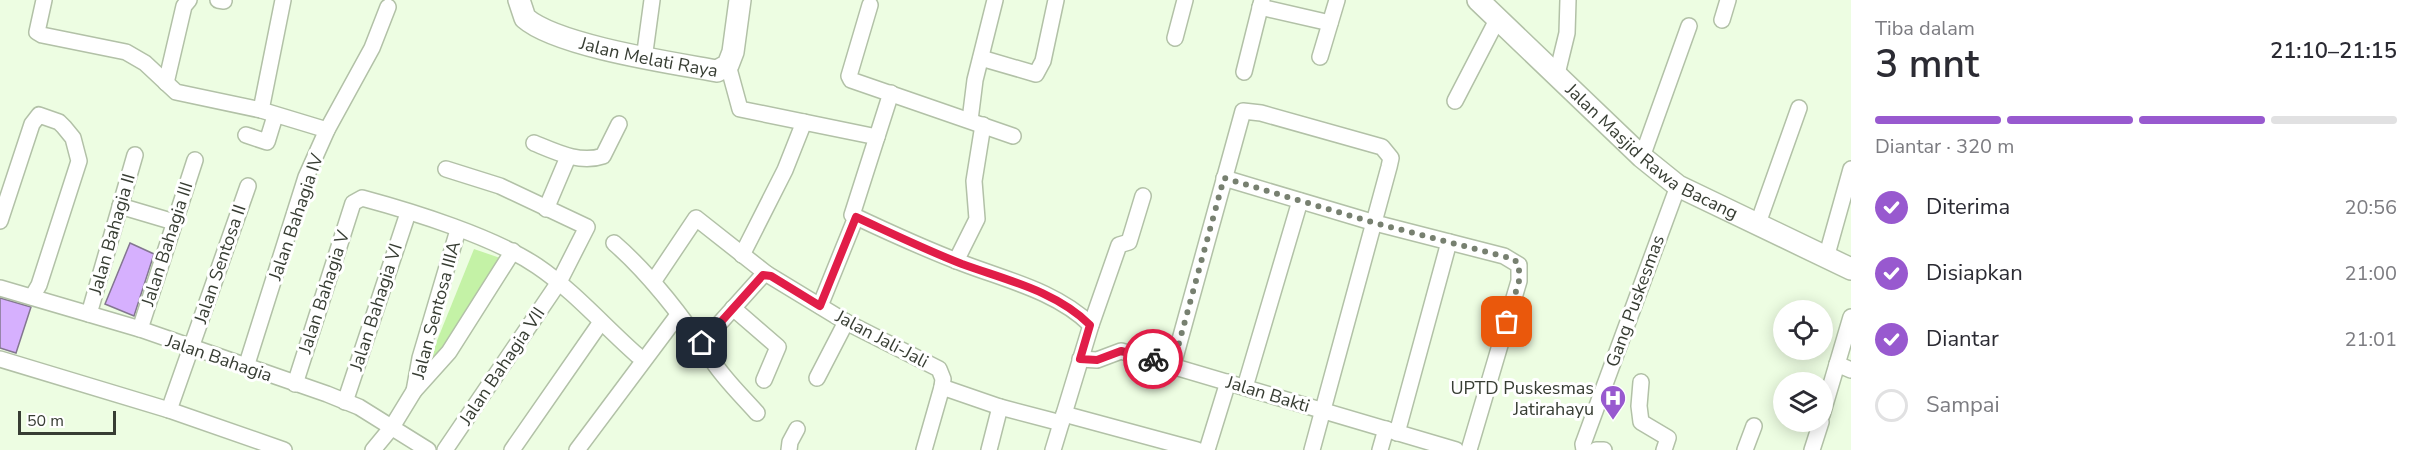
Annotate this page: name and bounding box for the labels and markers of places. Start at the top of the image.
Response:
pin [1481,296,1532,347]
pin [676,317,727,368]
place label: UPTD Puskesmas Jatirahayu [1450,376,1594,421]
hospital icon: UPTD Puskesmas Jatirahayu [1598,383,1628,421]

